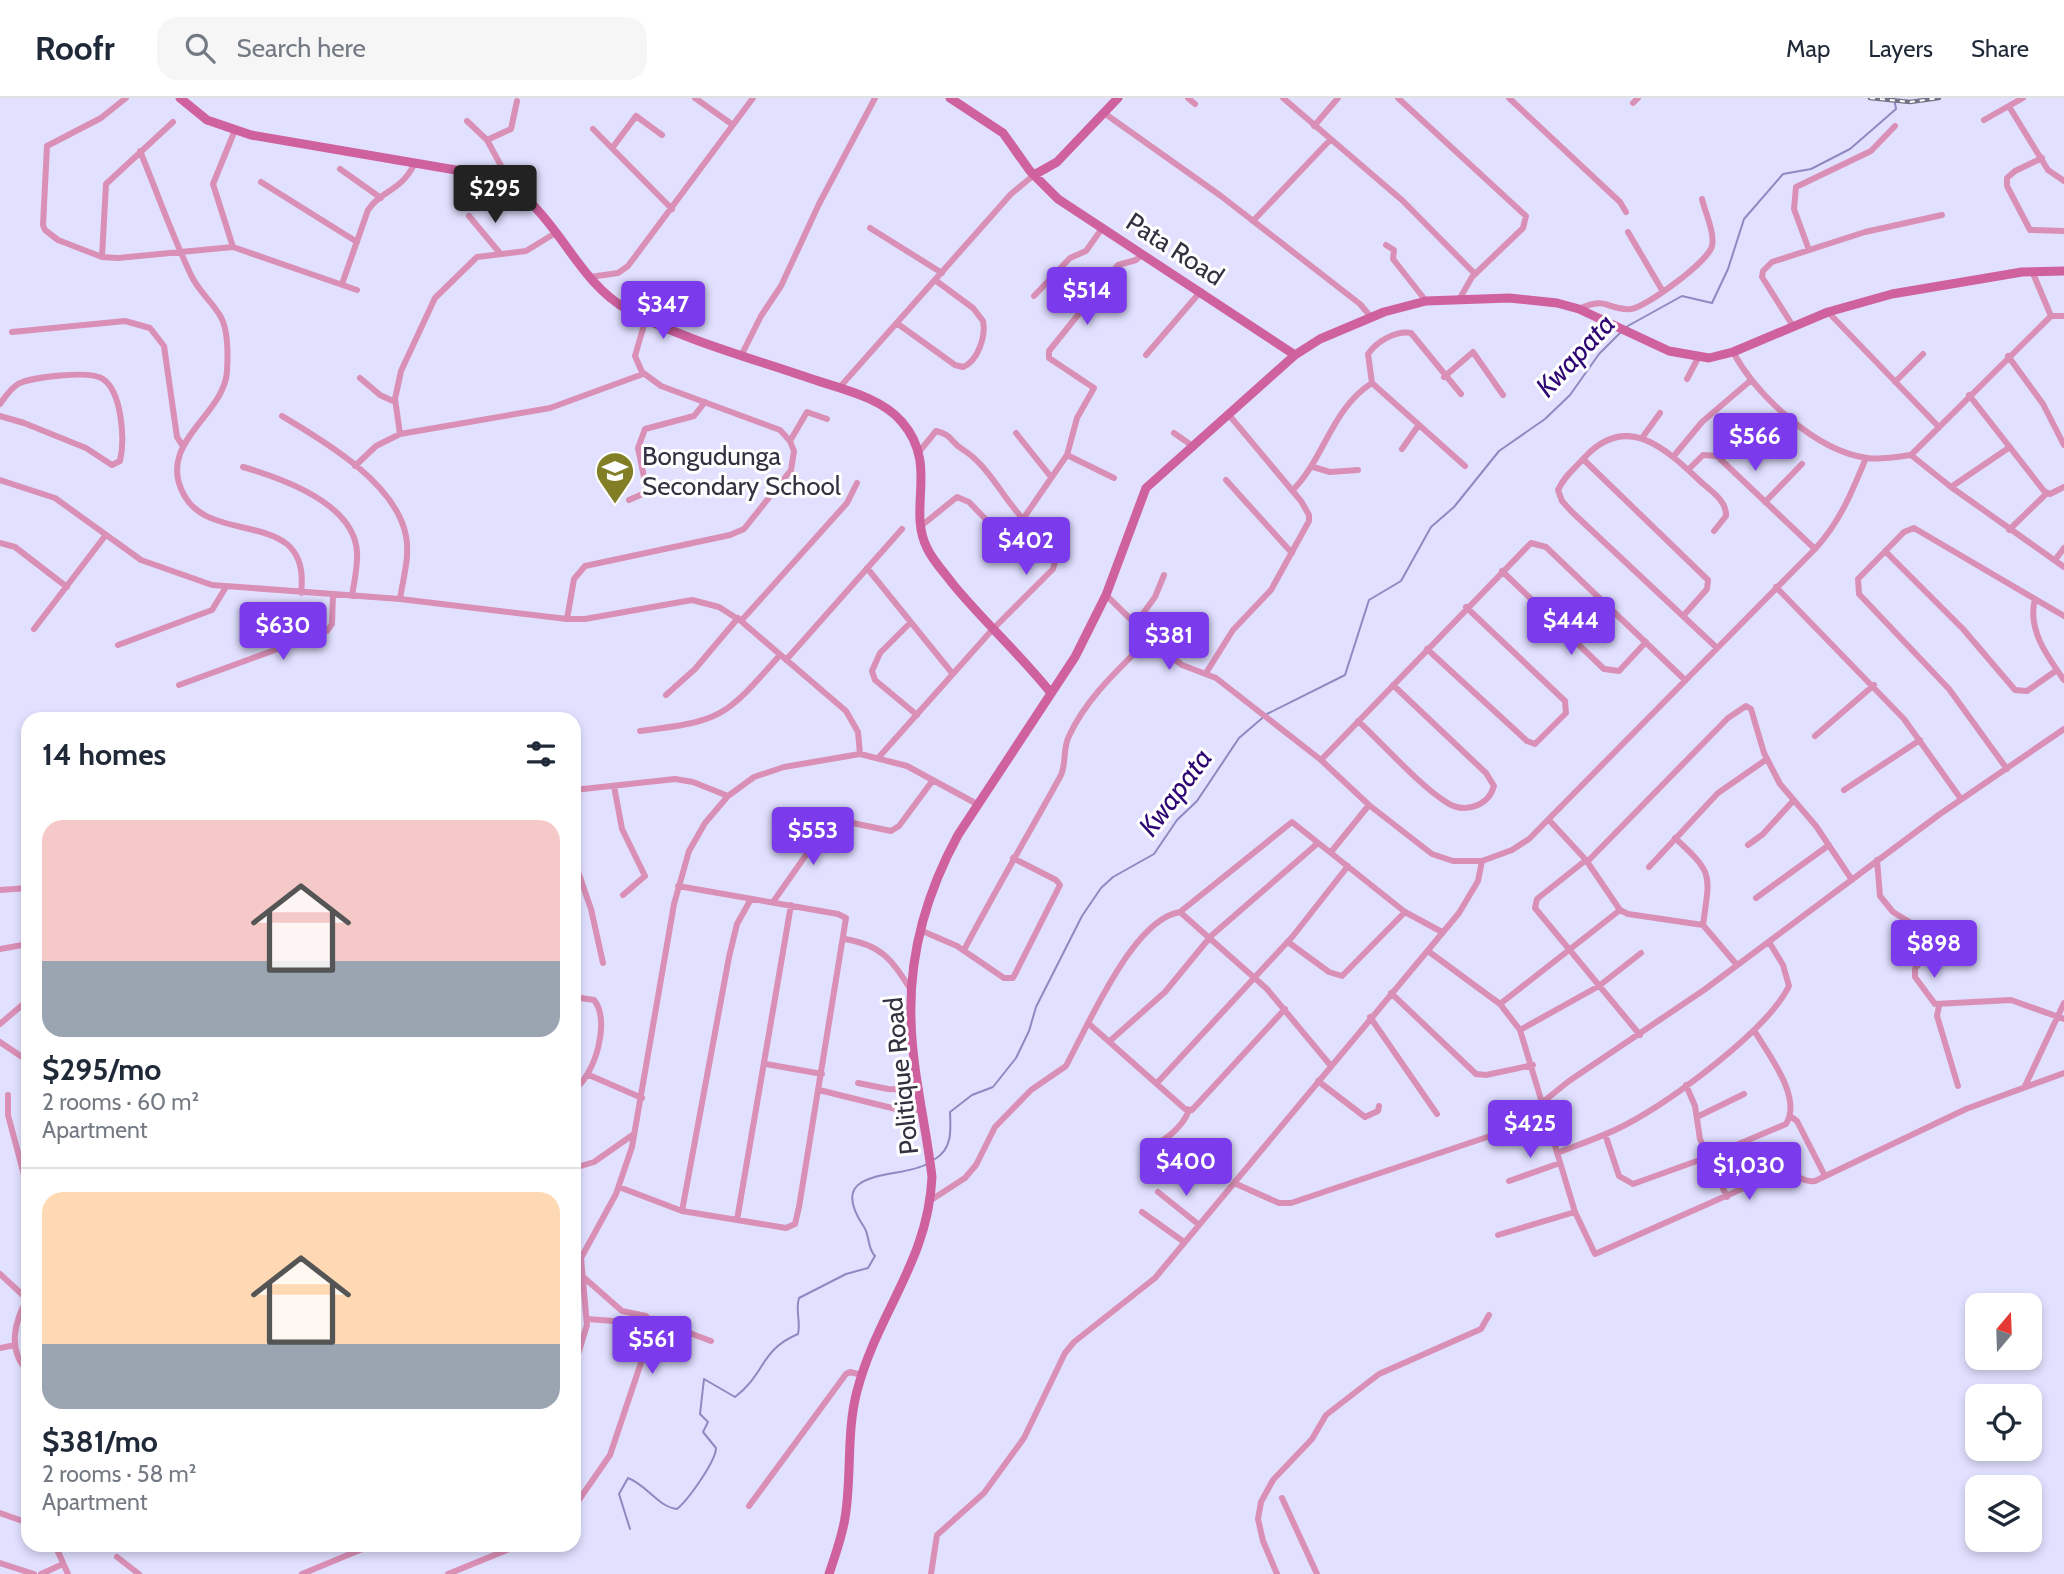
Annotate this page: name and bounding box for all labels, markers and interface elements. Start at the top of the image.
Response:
search box [157,17,647,80]
text: Roofr [35,28,115,68]
icon: search [181,29,219,67]
text: Search here [237,32,366,64]
text: Map [1786,34,1830,63]
text: Layers [1868,34,1933,63]
text: Share [1971,34,2029,63]
pin: $295 [454,166,536,225]
text: $295 [470,174,520,202]
street label: Pata Road [1120,206,1230,292]
pin: $514 [1046,268,1128,327]
text: $514 [1063,276,1111,304]
pin: $347 [622,282,704,341]
text: $347 [637,290,689,318]
water label: Kwapata [1528,306,1622,404]
pin: $566 [1714,414,1796,473]
text: $566 [1729,422,1781,450]
place label: Bongudunga Secondary School [642,440,841,502]
school or university icon: Bongudunga Secondary School [594,450,636,505]
pin: $402 [985,518,1067,577]
text: $402 [998,526,1054,554]
pin: $444 [1530,598,1612,657]
pin: $630 [242,602,324,662]
text: $444 [1543,606,1599,634]
text: $630 [256,611,310,639]
pin: $381 [1128,612,1210,672]
text: $381 [1145,621,1193,649]
icon: filters [522,735,560,773]
text: 14 homes [42,736,166,773]
water label: Kwapata [1131,741,1219,843]
pin: $553 [772,808,854,867]
text: $553 [788,816,838,844]
icon: home [238,865,364,991]
pin: $898 [1893,920,1975,980]
text: $898 [1907,929,1961,957]
street label: Politique Road [877,996,925,1156]
text: $295/mo [42,1051,161,1088]
text: 2 rooms · 60 m² [42,1088,199,1116]
pin: $425 [1489,1100,1571,1160]
text: $425 [1504,1109,1556,1137]
text: Apartment [42,1116,147,1144]
pin: $400 [1145,1138,1227,1198]
pin: $1,030 [1692,1142,1806,1202]
text: $400 [1156,1147,1216,1175]
text: $1,030 [1713,1151,1785,1179]
icon: home [238,1237,364,1363]
north arrow [1965,1293,2042,1370]
map controls [1965,1293,2042,1552]
pin: $561 [611,1316,693,1376]
text: $561 [628,1325,676,1353]
button: locate [1965,1384,2042,1461]
text: $381/mo [42,1423,158,1460]
text: 2 rooms · 58 m² [42,1460,196,1488]
button: layers [1965,1475,2042,1552]
text: Apartment [42,1488,147,1516]

